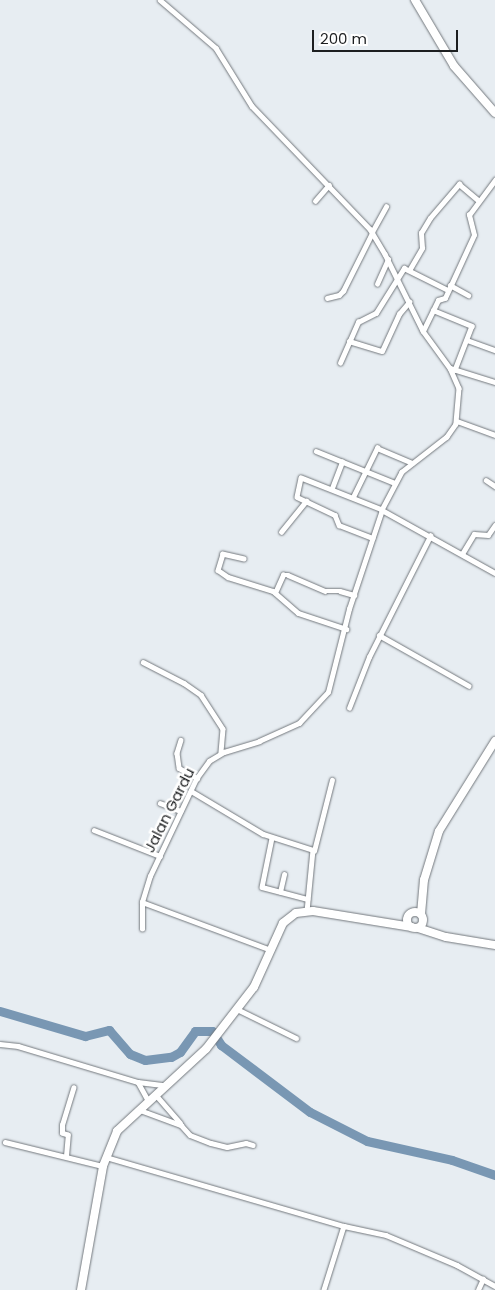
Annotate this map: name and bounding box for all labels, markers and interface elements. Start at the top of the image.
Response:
scale bar [315,20,461,52]
text: 200 m [320,28,367,49]
street label: Jalan Gardu [140,765,198,855]

